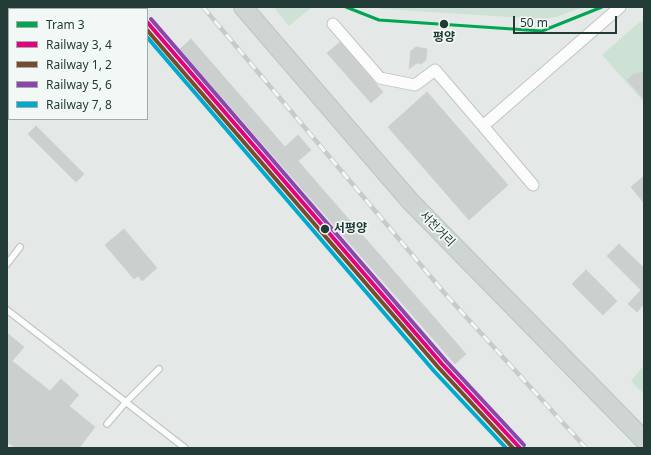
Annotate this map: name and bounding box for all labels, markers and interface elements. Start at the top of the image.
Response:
legend [8,8,148,120]
scale bar [515,8,619,34]
text: 50 m [520,14,548,31]
text: Tram 3 [46,16,85,33]
marker: 평양 [438,18,450,30]
place label: 평양 [433,31,455,45]
text: Railway 3, 4 [46,36,112,53]
text: Railway 1, 2 [46,56,112,73]
text: Railway 5, 6 [46,76,112,93]
text: Railway 7, 8 [46,96,112,113]
street label: 서천거리 [416,208,458,250]
place label: 서평양 [334,222,367,236]
marker: 서평양 [319,223,331,235]

